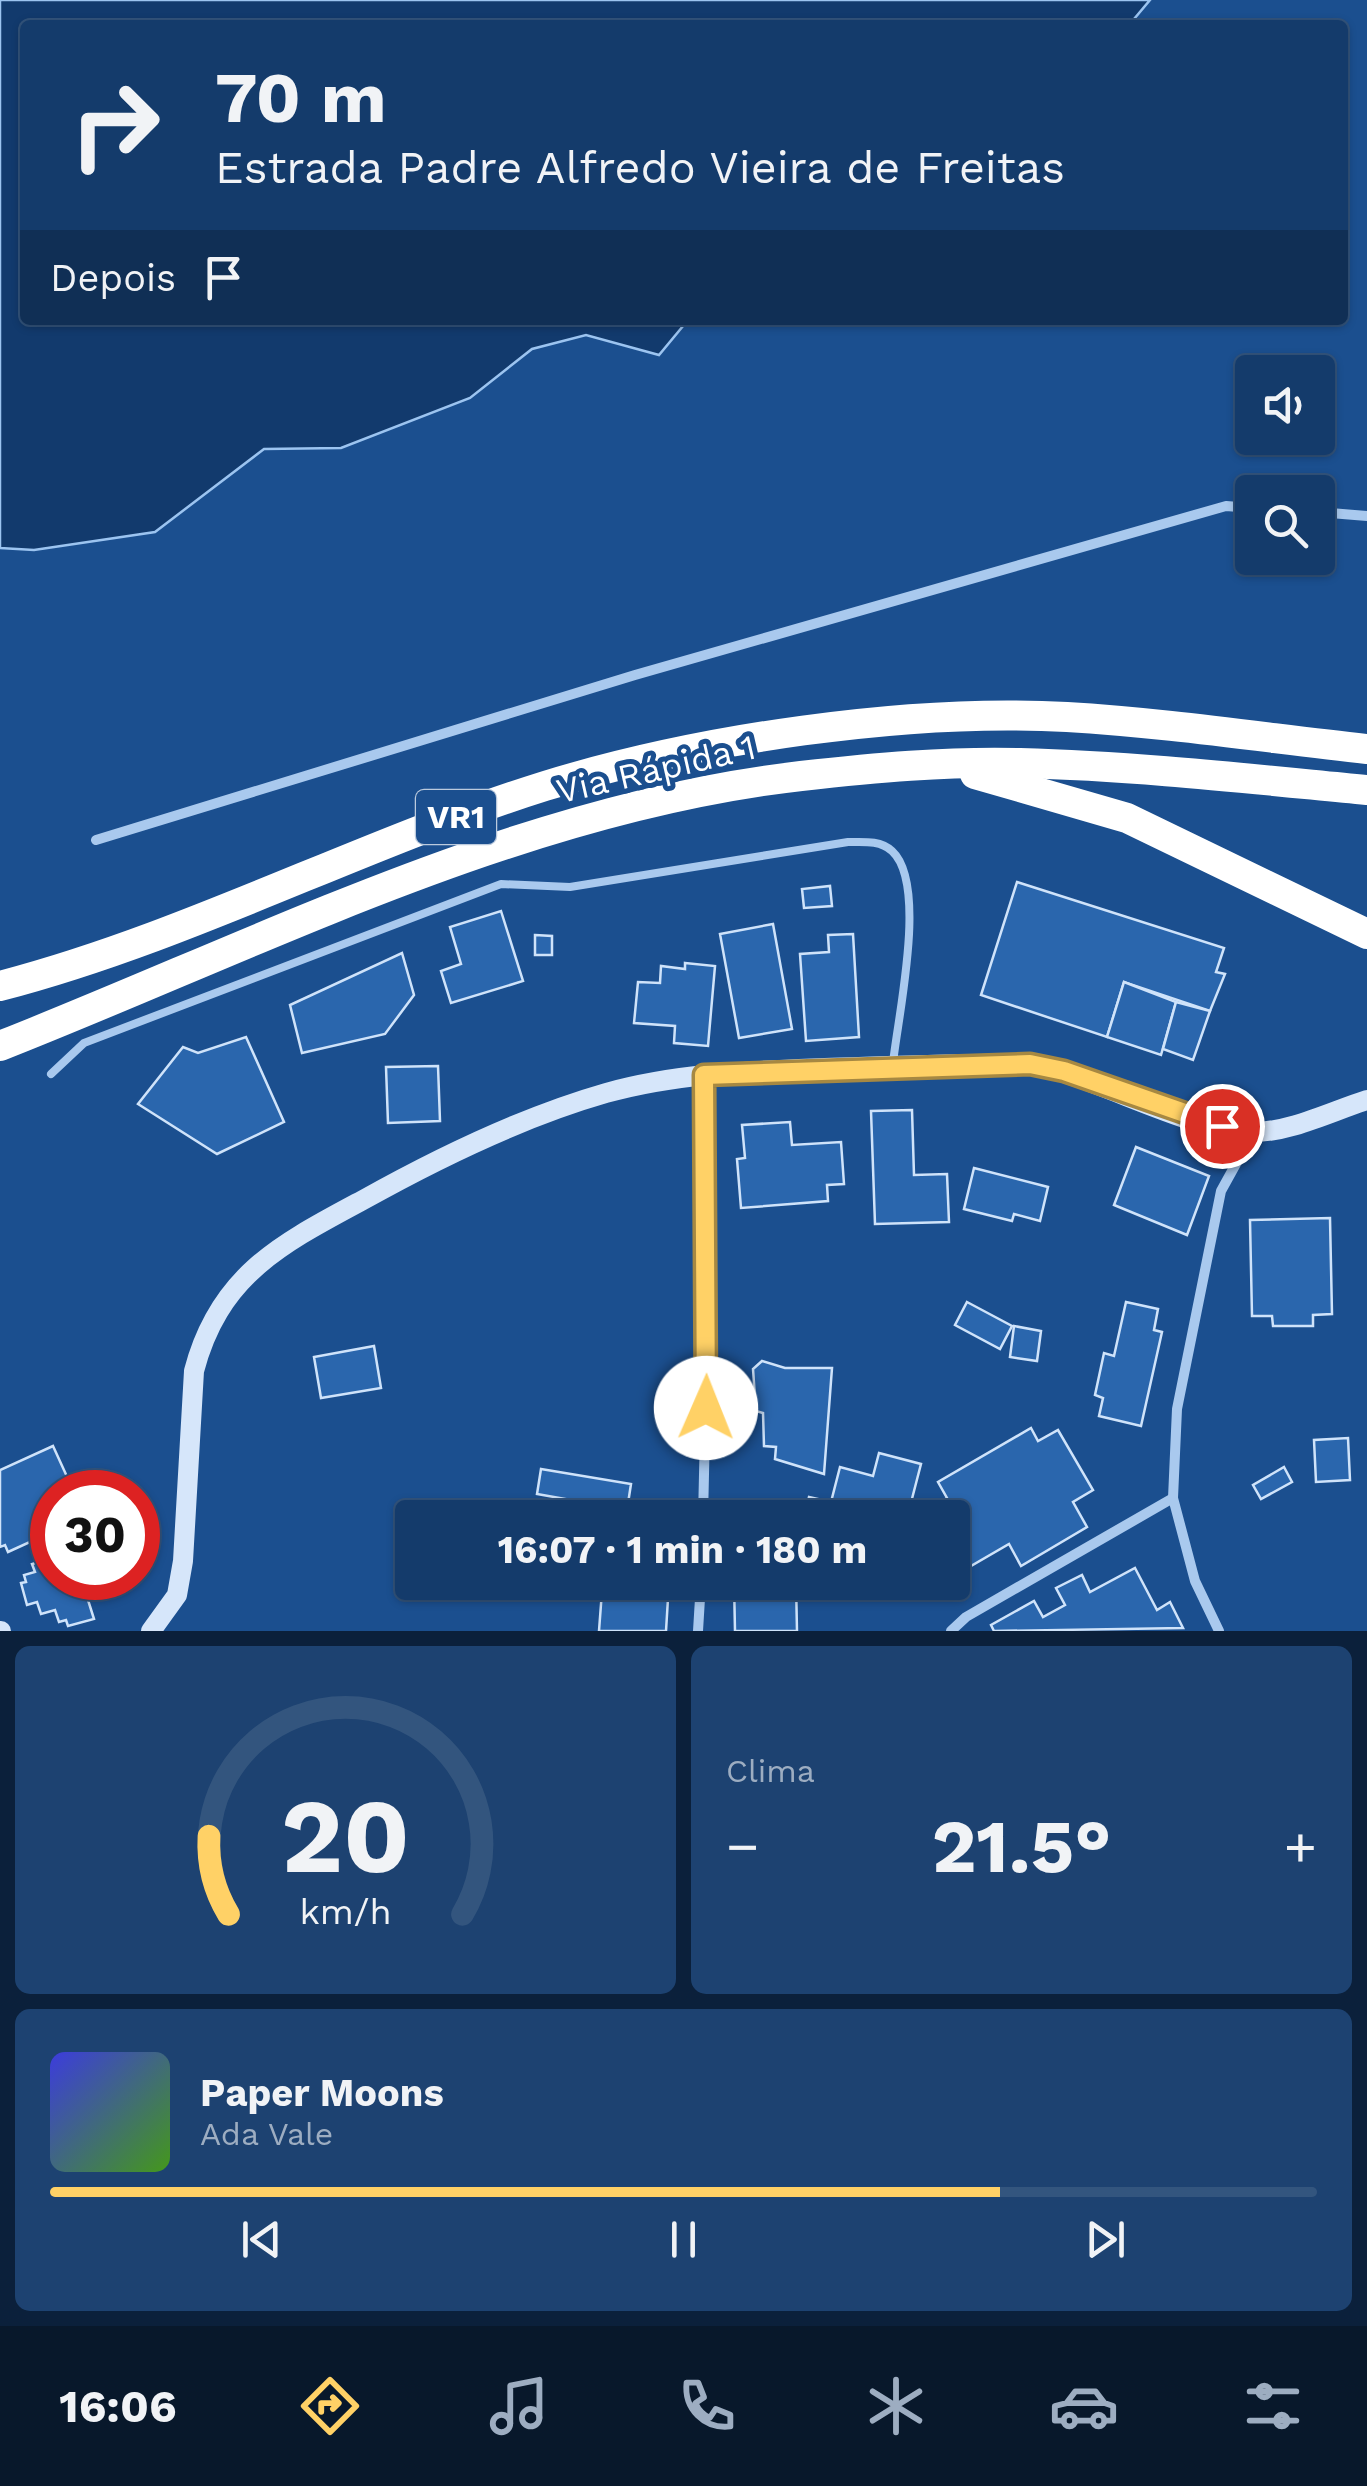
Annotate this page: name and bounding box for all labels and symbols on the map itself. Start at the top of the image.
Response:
street label: Via Rápida 1 [552,726,760,812]
road number: VR1 [416,790,496,844]
pin [1180,1084,1265,1169]
position arrow [654,1356,758,1460]
speed limit sign: 30 [30,1470,160,1600]

